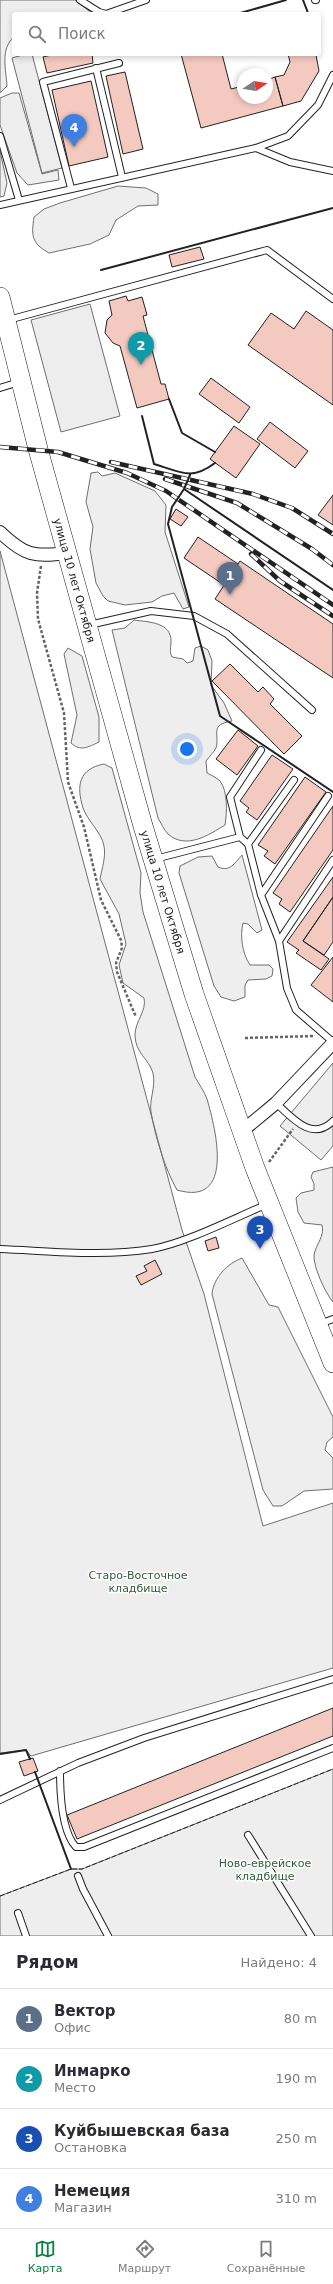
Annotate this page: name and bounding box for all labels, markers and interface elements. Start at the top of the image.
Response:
search box [12,12,321,56]
icon: search [26,23,48,45]
text: Поиск [58,25,106,43]
north arrow [237,68,273,104]
pin: 4 [61,114,87,147]
pin: 2 [128,332,154,365]
street label: улица 10 лет Октября [51,517,98,644]
pin: 1 [217,562,243,595]
your location [177,739,197,759]
street label: улица 10 лет Октября [138,829,187,955]
pin: 3 [247,1216,273,1249]
park label: Старо-Восточное кладбище [88,1569,188,1595]
park label: Ново-еврейское кладбище [219,1857,311,1883]
text: Рядом [16,1952,79,1972]
text: Найдено: 4 [241,1955,317,1970]
text: Вектор [54,2002,116,2020]
text: 1 [24,2011,34,2026]
text: 80 m [284,2011,317,2026]
text: Офис [54,2020,91,2035]
text: Инмарко [54,2062,131,2080]
text: 2 [24,2071,34,2086]
text: 190 m [275,2071,317,2086]
text: Место [54,2080,96,2095]
text: Куйбышевская база [54,2122,230,2140]
text: 3 [24,2131,34,2146]
text: 250 m [275,2131,317,2146]
text: Остановка [54,2140,127,2155]
text: Немеция [54,2182,130,2200]
text: 4 [24,2191,34,2206]
text: 310 m [275,2191,317,2206]
text: Магазин [54,2200,112,2215]
tab: Карта [28,2238,62,2275]
tab: Маршрут [118,2238,171,2275]
tab: Сохранённые [227,2238,305,2275]

